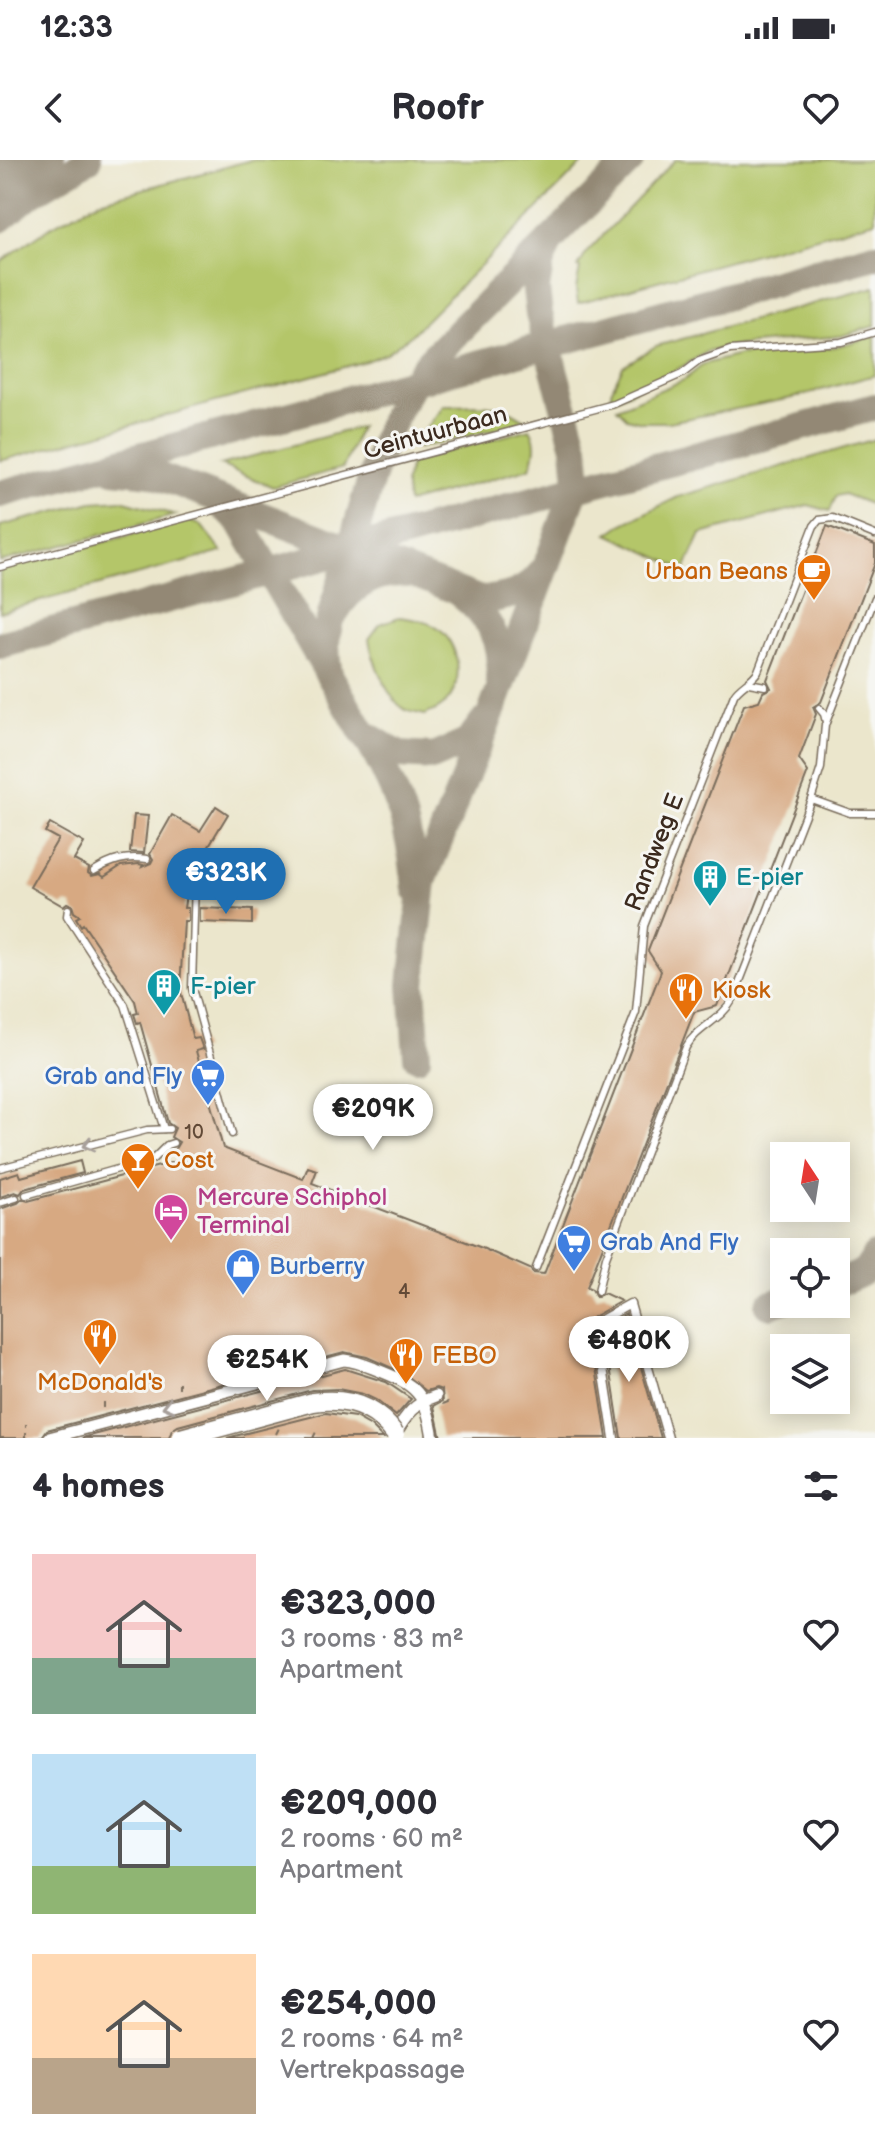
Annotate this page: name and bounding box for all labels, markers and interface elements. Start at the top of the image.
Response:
text: 12:33 [40,10,113,46]
icon: back [32,86,76,130]
icon: heart [799,86,843,130]
text: Roofr [391,87,484,130]
street label: Ceintuurbaan [360,399,510,466]
cafe icon: Urban Beans [795,552,833,602]
place label: Urban Beans [645,557,788,586]
street label: Randweg E [619,789,690,915]
pin: €323K [170,848,282,916]
text: €323K [185,858,267,889]
building icon: E-pier [691,858,729,908]
place label: E-pier [736,863,803,892]
building icon: F-pier [145,967,183,1017]
restaurant icon: Kiosk [667,971,705,1021]
place label: F-pier [190,972,256,1001]
place label: Kiosk [712,976,771,1005]
supermarket icon: Grab and Fly [189,1057,227,1107]
place label: Grab and Fly [44,1062,182,1091]
pin: €209K [317,1084,429,1152]
text: €209K [331,1094,415,1125]
house number: 10 [184,1121,204,1145]
one-way arrow [81,1136,95,1153]
bar icon: Cost [119,1141,157,1191]
north arrow [770,1142,850,1222]
map controls [770,1142,850,1414]
place label: Cost [164,1146,215,1175]
place label: Mercure Schiphol Terminal [197,1183,387,1240]
hotel icon: Mercure Schiphol Terminal [152,1192,190,1242]
supermarket icon: Grab And Fly [555,1223,593,1273]
place label: Grab And Fly [600,1228,739,1257]
button: locate [770,1238,850,1318]
shop icon: Burberry [224,1247,262,1297]
place label: Burberry [269,1252,365,1281]
house number: 4 [398,1280,410,1304]
pin: €480K [573,1316,685,1384]
restaurant icon: McDonald's [81,1317,119,1367]
text: €480K [587,1326,671,1357]
button: layers [770,1334,850,1414]
pin: €254K [211,1335,323,1403]
restaurant icon: FEBO [387,1336,425,1386]
place label: FEBO [432,1341,497,1370]
text: €254K [225,1345,309,1376]
place label: McDonald's [37,1368,163,1397]
one-way arrow [161,1397,175,1414]
icon: filters [799,1464,843,1508]
text: 4 homes [32,1466,164,1507]
text: €323,000 [280,1583,436,1624]
icon: home [96,1586,192,1682]
icon: heart [799,1612,843,1656]
text: 3 rooms · 83 m² [280,1624,464,1655]
text: Apartment [280,1655,403,1686]
text: €209,000 [280,1783,438,1824]
icon: home [96,1786,192,1882]
icon: heart [799,1812,843,1856]
text: 2 rooms · 60 m² [280,1824,463,1855]
text: Apartment [280,1855,403,1886]
text: €254,000 [280,1983,437,2024]
icon: home [96,1986,192,2082]
icon: heart [799,2012,843,2056]
text: 2 rooms · 64 m² [280,2024,464,2055]
text: Vertrekpassage [280,2055,465,2086]

